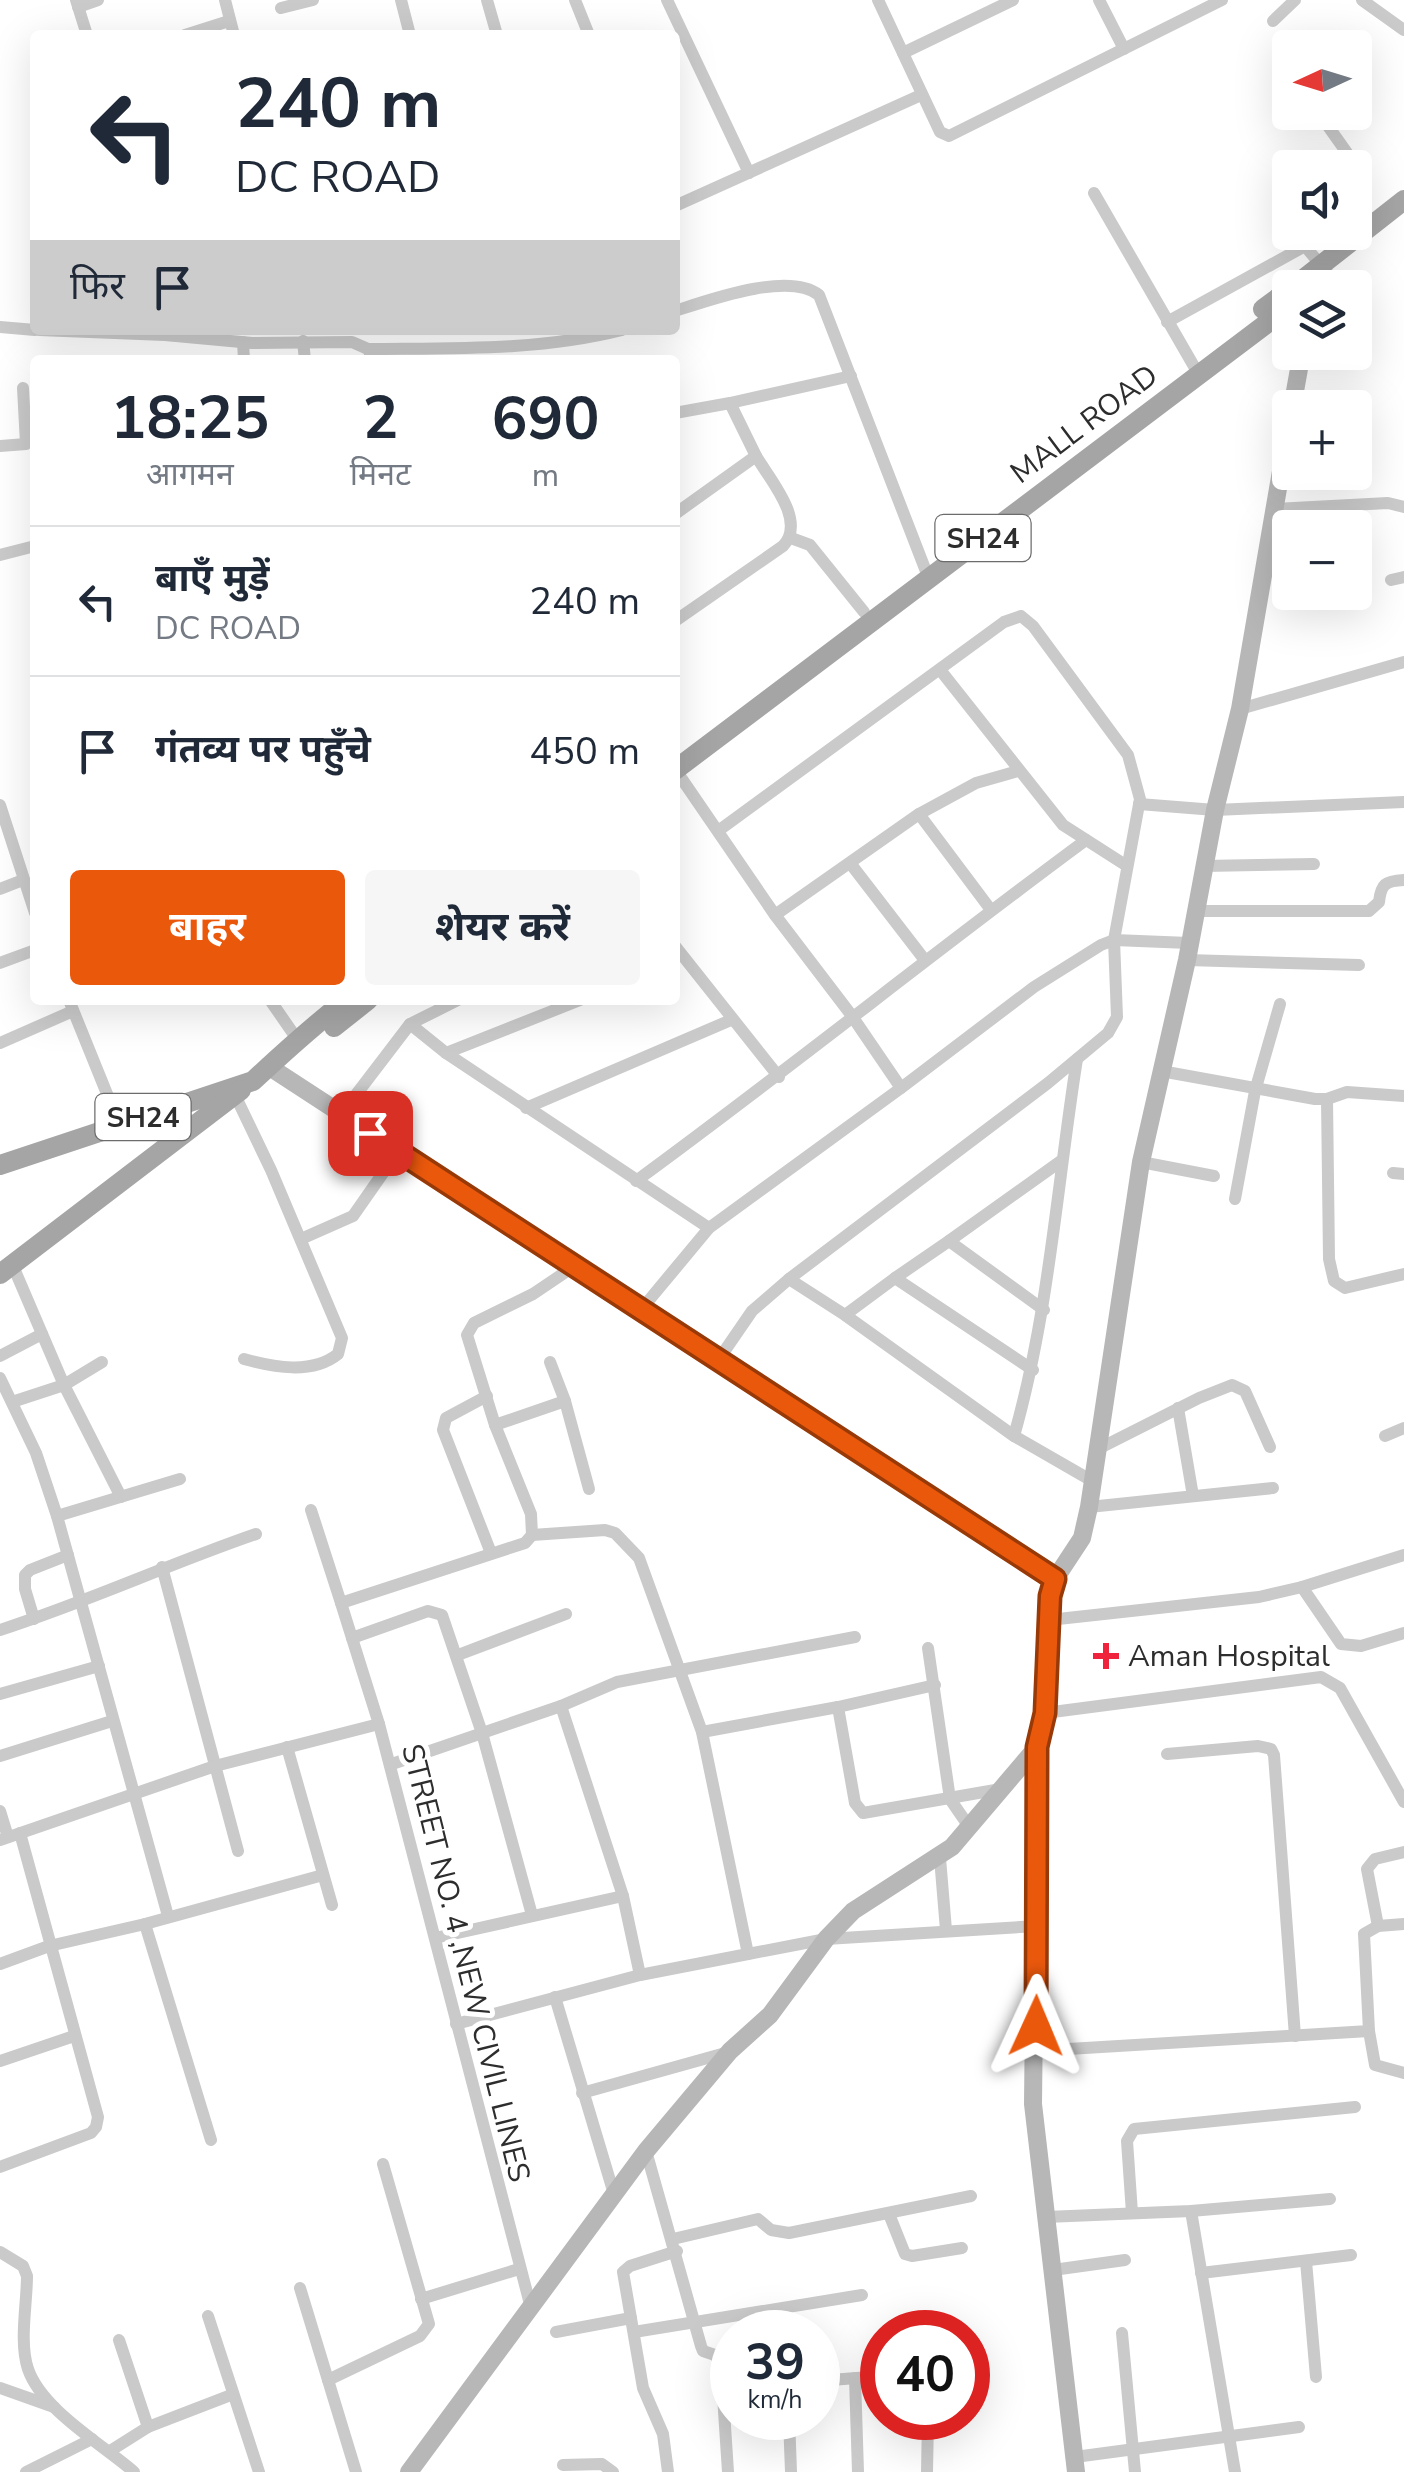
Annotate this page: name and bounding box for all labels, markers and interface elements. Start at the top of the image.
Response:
north arrow [1272,30,1372,130]
map controls [1272,30,1372,610]
text: 240 m [235,56,441,152]
icon: left [70,70,200,200]
text: DC ROAD [235,147,440,208]
button: sound [1272,150,1372,250]
icon: arrive [145,260,200,315]
text: फिर [70,261,125,312]
button: layers [1272,270,1372,370]
street label: MALL ROAD [1002,356,1166,493]
text: 18:25 [110,377,269,459]
text: 2 [362,377,398,459]
text: 690 [492,378,600,460]
button: + [1272,390,1372,490]
text: आगमन [146,453,234,496]
text: मिनट [350,453,411,496]
text: m [532,454,559,497]
button: − [1272,510,1372,610]
road number: SH24 [936,515,1030,561]
text: बाएँ मुड़ें [155,553,269,604]
icon: left [70,574,125,629]
text: 240 m [529,576,640,627]
text: DC ROAD [155,607,301,650]
icon: arrive [70,724,125,779]
text: गंतव्य पर पहुँचे [155,724,371,775]
text: 450 m [529,726,640,777]
button: बाहर [70,870,345,985]
button: शेयर करें [365,870,640,985]
pin [328,1091,413,1176]
road number: SH24 [96,1094,190,1140]
icon: arrive [343,1106,398,1161]
place label: Aman Hospital [1128,1636,1330,1677]
marker: Aman Hospital [1093,1643,1119,1669]
street label: STREET NO. 4 ,NEW CIVIL LINES [391,1740,540,2186]
position arrow [984,1974,1088,2078]
speed limit sign: 40 [860,2310,990,2440]
text: 39 [745,2328,805,2397]
text: km/h [747,2383,803,2417]

